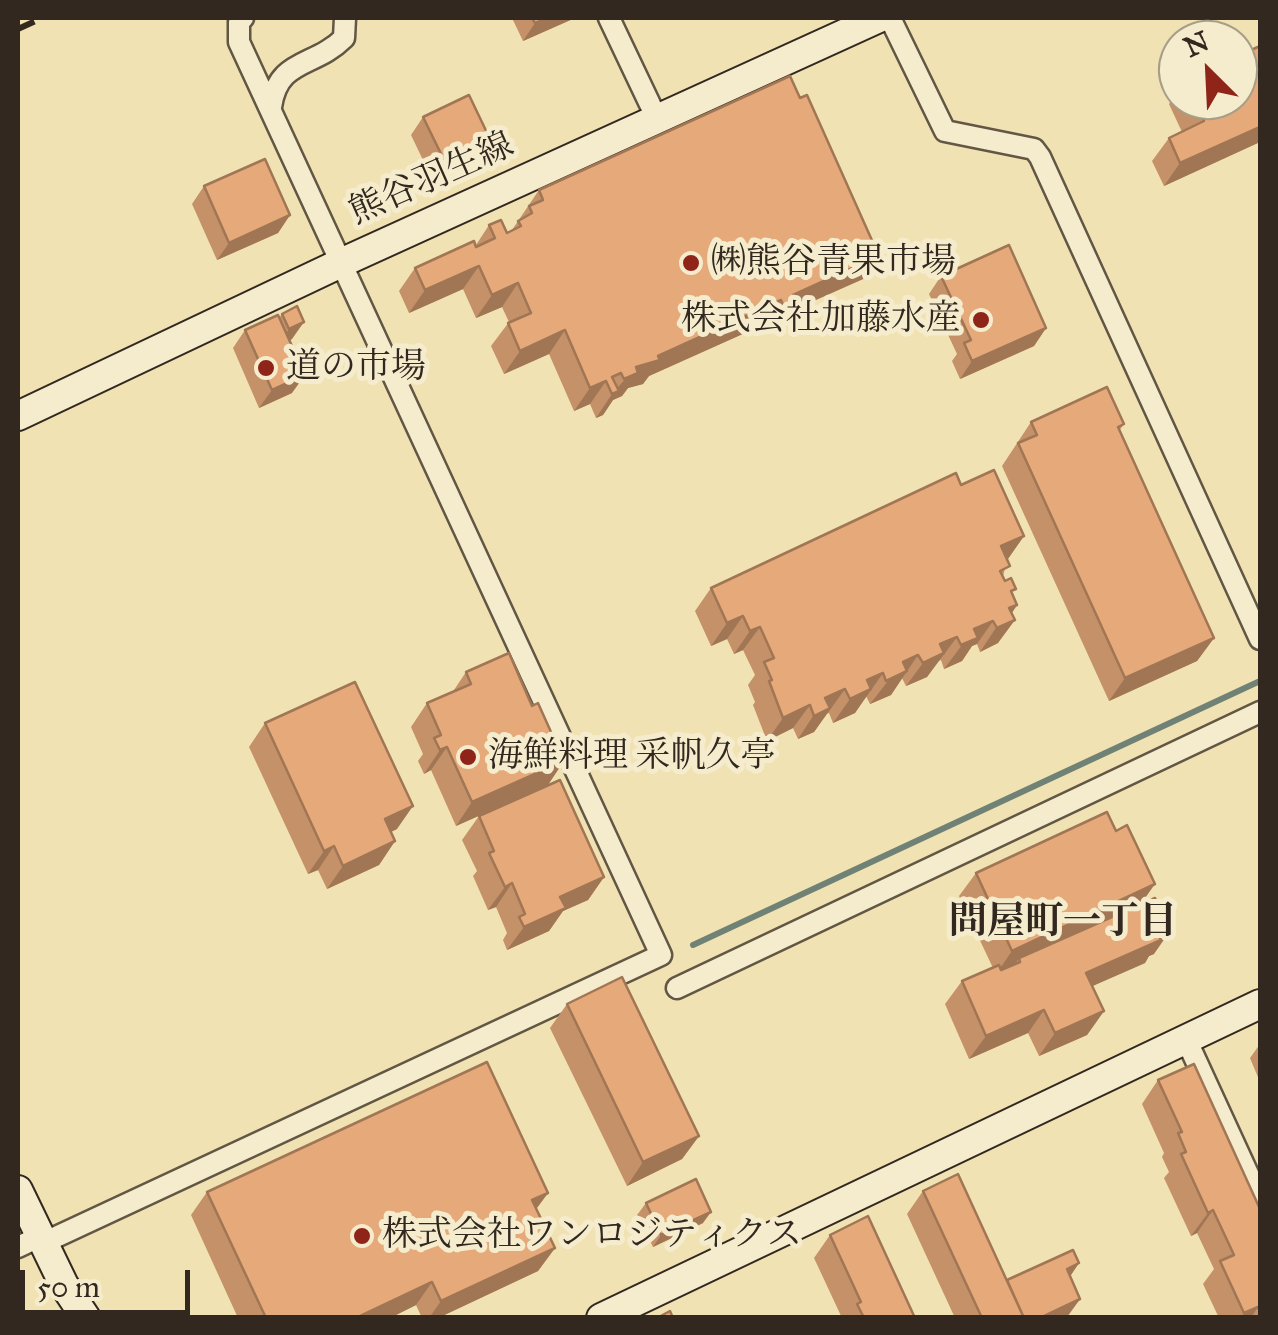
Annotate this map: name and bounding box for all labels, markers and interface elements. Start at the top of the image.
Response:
north arrow [1158,20,1258,120]
text: N [1178,23,1214,65]
street label: 熊谷羽生線 [344,125,520,235]
place label: ㈱熊谷青果市場 [711,242,956,284]
marker: ㈱熊谷青果市場 [680,252,702,274]
place label: 株式会社加藤水産 [681,299,961,341]
marker: 株式会社加藤水産 [970,309,992,331]
place label: 道の市場 [286,347,426,389]
marker: 道の市場 [255,357,277,379]
place label: 海鮮料理 采帆久亭 [488,736,776,778]
marker: 海鮮料理 采帆久亭 [457,746,479,768]
district label: 問屋町一丁目 [949,901,1177,947]
place label: 株式会社ワンロジティクス [382,1215,802,1257]
marker: 株式会社ワンロジティクス [351,1225,373,1247]
scale bar [25,1250,195,1312]
text: 50 m [37,1269,100,1305]

